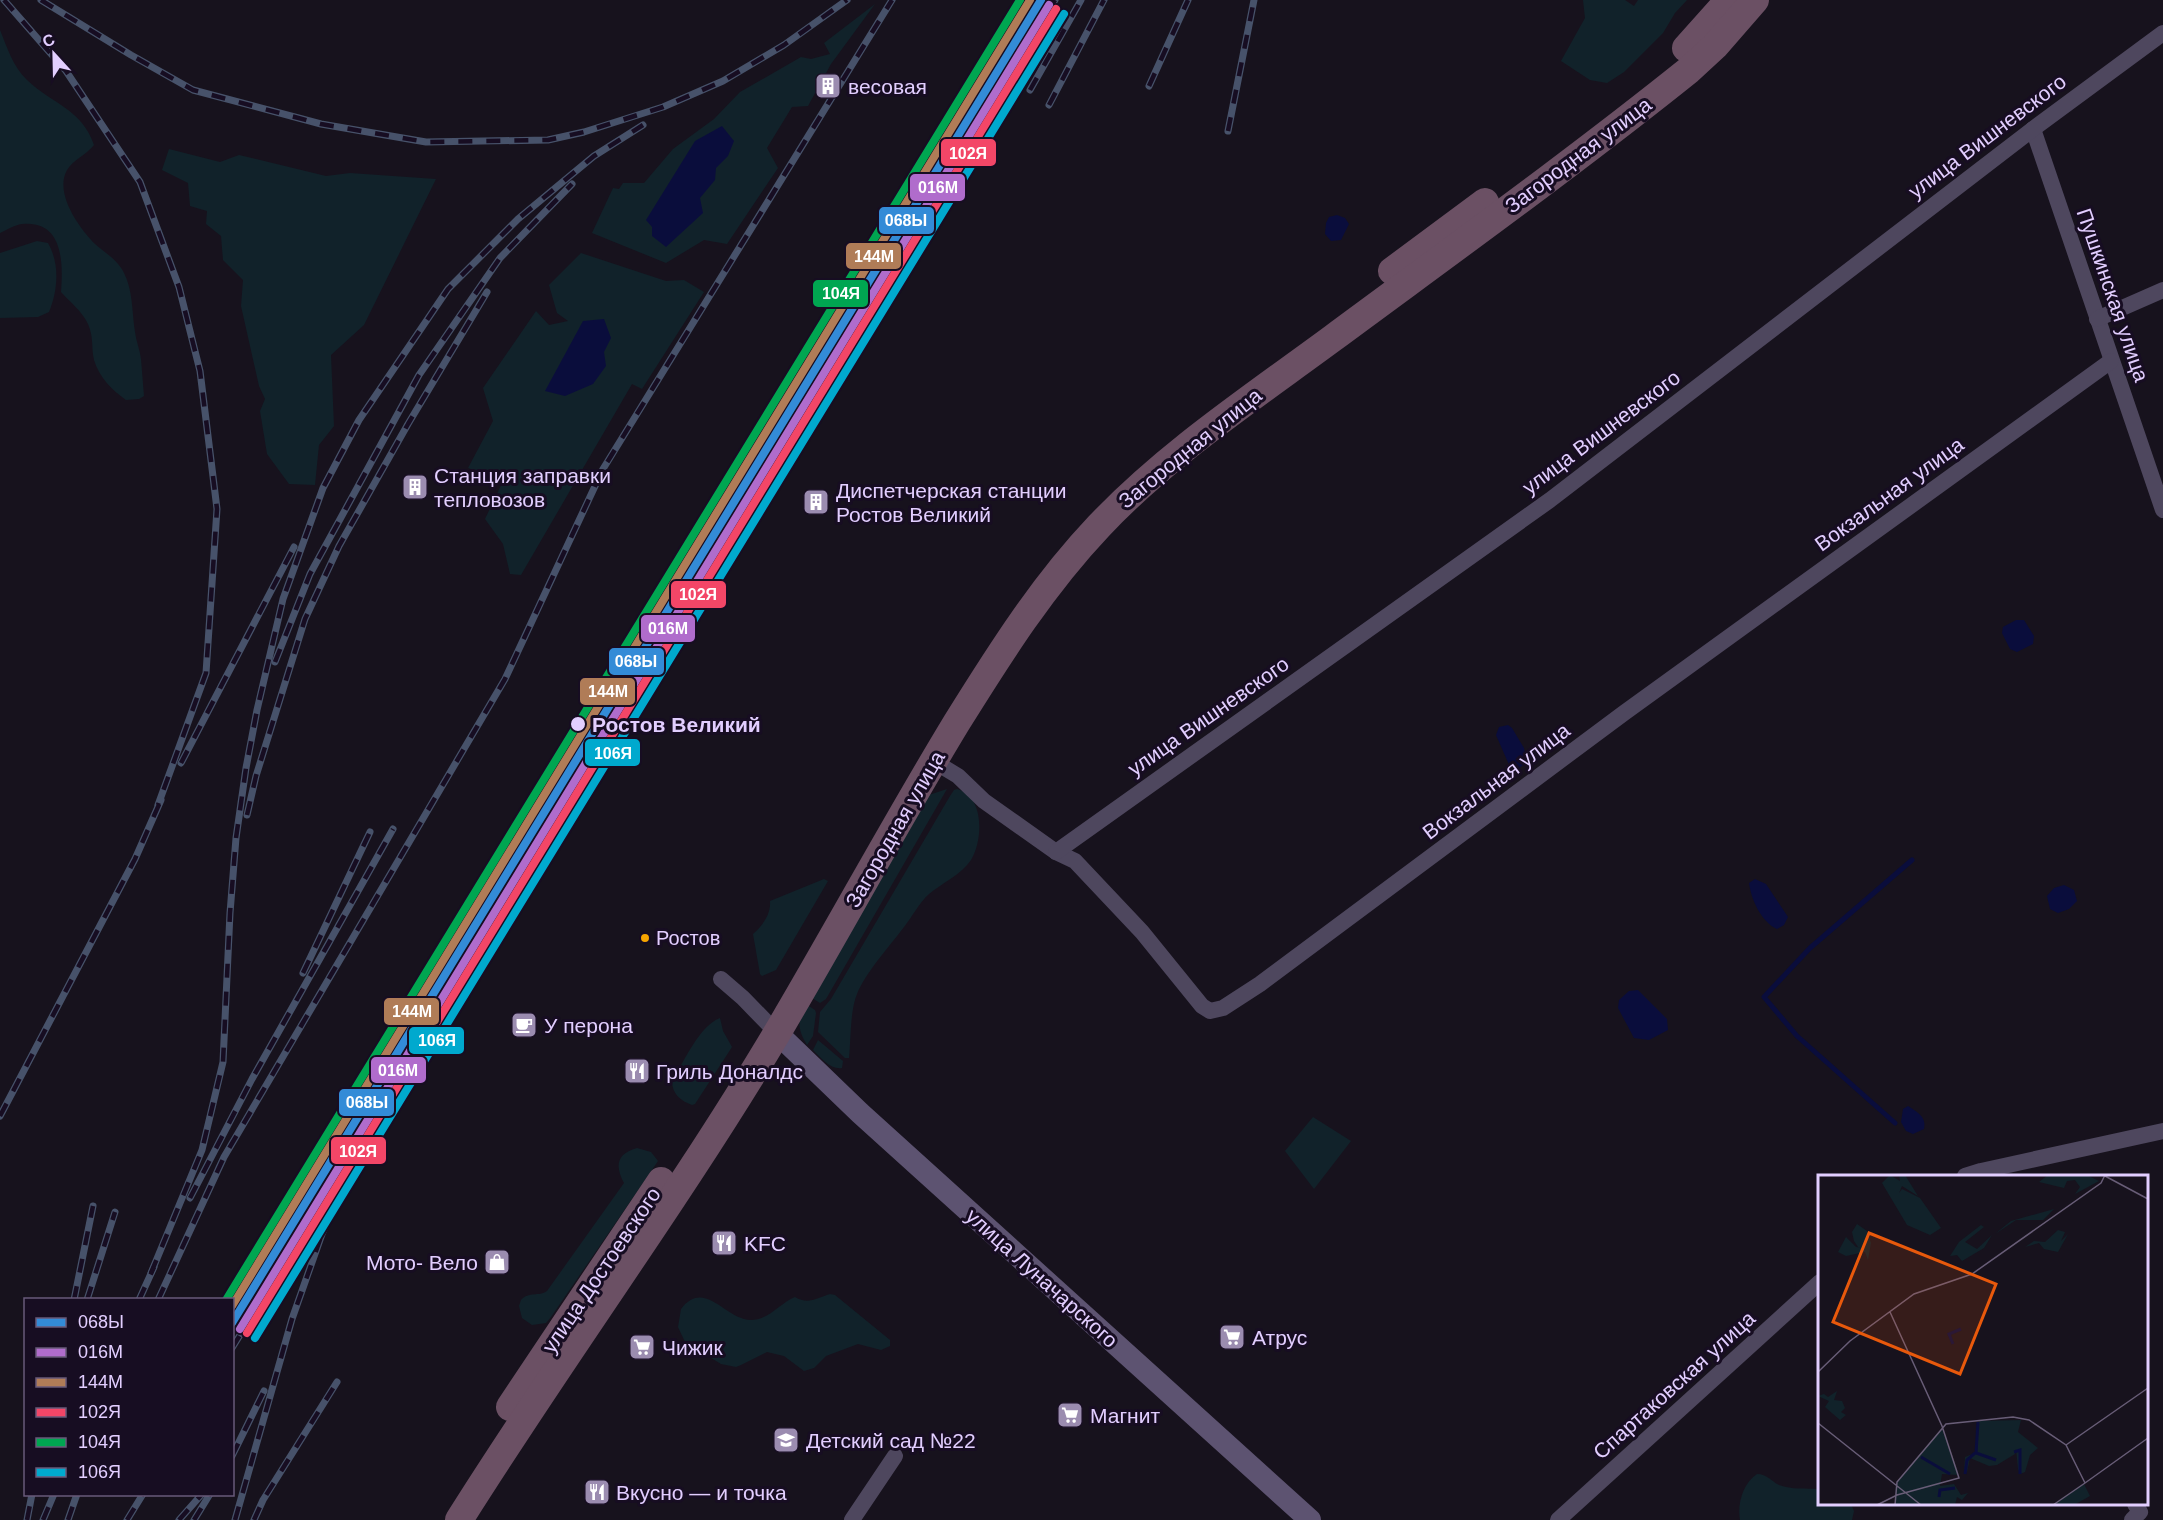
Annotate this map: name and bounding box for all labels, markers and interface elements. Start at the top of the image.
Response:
north arrow [24,24,84,84]
text: С [40,30,58,51]
street label: улица Вишневского [1904,69,2070,203]
building icon: весовая [813,71,843,101]
place label: весовая [848,75,927,98]
street label: Загородная улица [1501,92,1656,217]
line badge: 102Я [940,138,997,167]
text: 102Я [949,145,987,162]
line badge: 016М [909,173,966,202]
text: 016М [918,179,958,196]
street label: Пушкинская улица [2073,205,2154,385]
line badge: 068Ы [878,206,935,235]
text: 068Ы [885,212,927,229]
line badge: 144М [845,242,902,270]
text: 144М [854,248,894,265]
line badge: 104Я [812,279,869,308]
text: 104Я [822,285,860,302]
street label: улица Вишневского [1518,365,1684,499]
street label: Загородная улица [1114,383,1266,513]
street label: Вокзальная улица [1810,432,1968,556]
place label: Станция заправки тепловозов [434,464,611,511]
building icon: Станция заправки тепловозов [400,472,430,502]
place label: Диспетчерская станции Ростов Великий [836,479,1066,526]
building icon: Диспетчерская станции Ростов Великий [801,487,831,517]
line badge: 102Я [670,580,727,609]
text: 102Я [679,586,717,603]
line badge: 016М [640,614,696,643]
text: 016М [648,620,688,637]
line badge: 068Ы [608,647,665,676]
street label: улица Вишневского [1123,652,1293,780]
text: 068Ы [615,653,657,670]
line badge: 144М [579,677,636,706]
text: 144М [588,683,628,700]
place label: Ростов Великий [592,713,761,736]
marker: Ростов Великий [569,715,587,733]
street label: Вокзальная улица [1418,718,1574,844]
line badge: 106Я [584,738,641,767]
text: 106Я [594,745,632,762]
street label: Загородная улица [841,747,949,911]
place label: Ростов [656,927,720,949]
marker: Ростов [639,932,651,944]
line badge: 144М [383,997,440,1026]
text: 144М [392,1003,432,1020]
cafe icon: У перона [509,1010,539,1040]
place label: У перона [544,1014,633,1037]
line badge: 106Я [408,1026,465,1055]
text: 106Я [418,1032,456,1049]
line badge: 016М [370,1056,427,1084]
restaurant icon: Гриль Доналдс [622,1056,652,1086]
place label: Гриль Доналдс [656,1060,803,1083]
text: 016М [378,1062,418,1079]
line badge: 068Ы [338,1088,395,1117]
text: 068Ы [346,1094,388,1111]
line badge: 102Я [330,1136,387,1165]
text: 102Я [339,1143,377,1160]
inset map [1818,1175,2148,1505]
street label: улица Достоевского [537,1183,665,1357]
street label: улица Луначарского [962,1204,1122,1352]
restaurant icon: KFC [709,1228,739,1258]
place label: KFC [744,1232,786,1255]
shop icon: Мото- Вело [482,1247,512,1277]
place label: Мото- Вело [366,1251,478,1274]
legend [24,1298,234,1496]
street label: Спартаковская улица [1589,1306,1760,1464]
text: 068Ы [78,1312,124,1332]
supermarket icon: Атрус [1217,1322,1247,1352]
place label: Атрус [1252,1326,1307,1349]
supermarket icon: Чижик [627,1332,657,1362]
place label: Чижик [662,1336,724,1359]
text: 016М [78,1342,123,1362]
text: 144М [78,1372,123,1392]
supermarket icon: Магнит [1055,1400,1085,1430]
text: 102Я [78,1402,121,1422]
place label: Магнит [1090,1404,1160,1427]
school or university icon: Детский сад №22 [771,1425,801,1455]
place label: Детский сад №22 [806,1429,976,1452]
text: 104Я [78,1432,121,1452]
text: 106Я [78,1462,121,1482]
restaurant icon: Вкусно — и точка [582,1477,612,1507]
place label: Вкусно — и точка [616,1481,787,1504]

